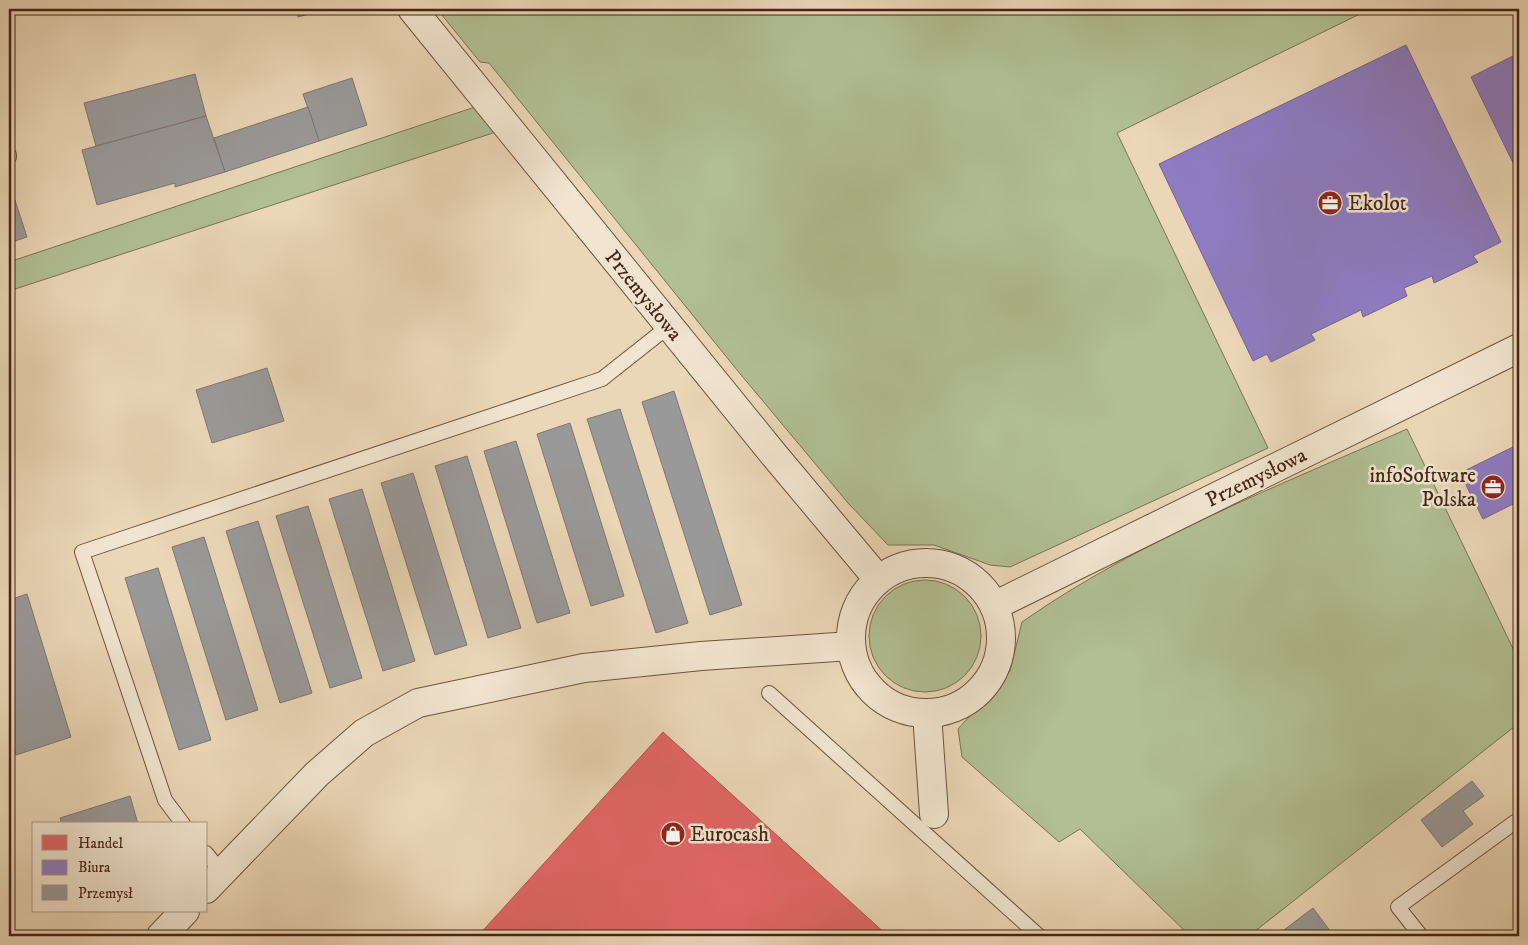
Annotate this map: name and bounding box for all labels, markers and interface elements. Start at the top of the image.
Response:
office icon: Ekolot [1317,190,1343,216]
place label: Ekolot [1348,191,1407,217]
street label: Przemysłowa [599,245,688,346]
street label: Przemysłowa [1202,442,1311,514]
place label: infoSoftware Polska [1369,463,1476,513]
office icon: infoSoftware Polska [1480,474,1506,500]
shop icon: Eurocash [660,821,686,847]
legend [32,822,208,912]
place label: Eurocash [690,822,769,848]
text: Handel [78,834,123,853]
text: Biura [78,858,111,877]
text: Przemysł [78,884,133,903]

